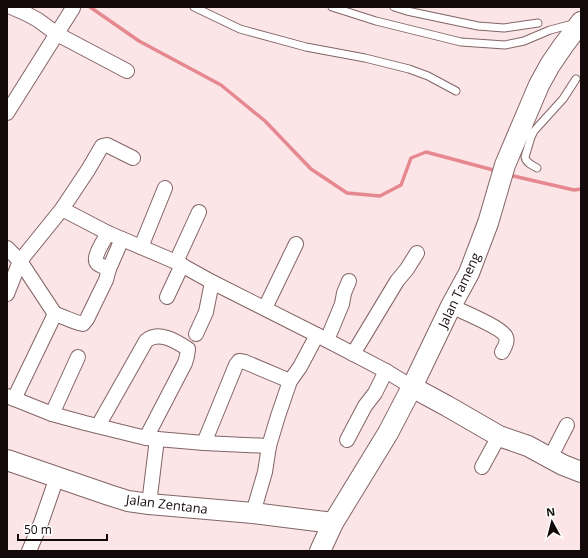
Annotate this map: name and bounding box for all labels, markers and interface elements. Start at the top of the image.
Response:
street label: Jalan Tameng [433,249,484,332]
street label: Jalan Zentana [123,490,209,518]
north arrow [532,502,572,542]
text: N [545,504,556,520]
scale bar [18,516,107,542]
text: 50 m [24,521,52,538]

